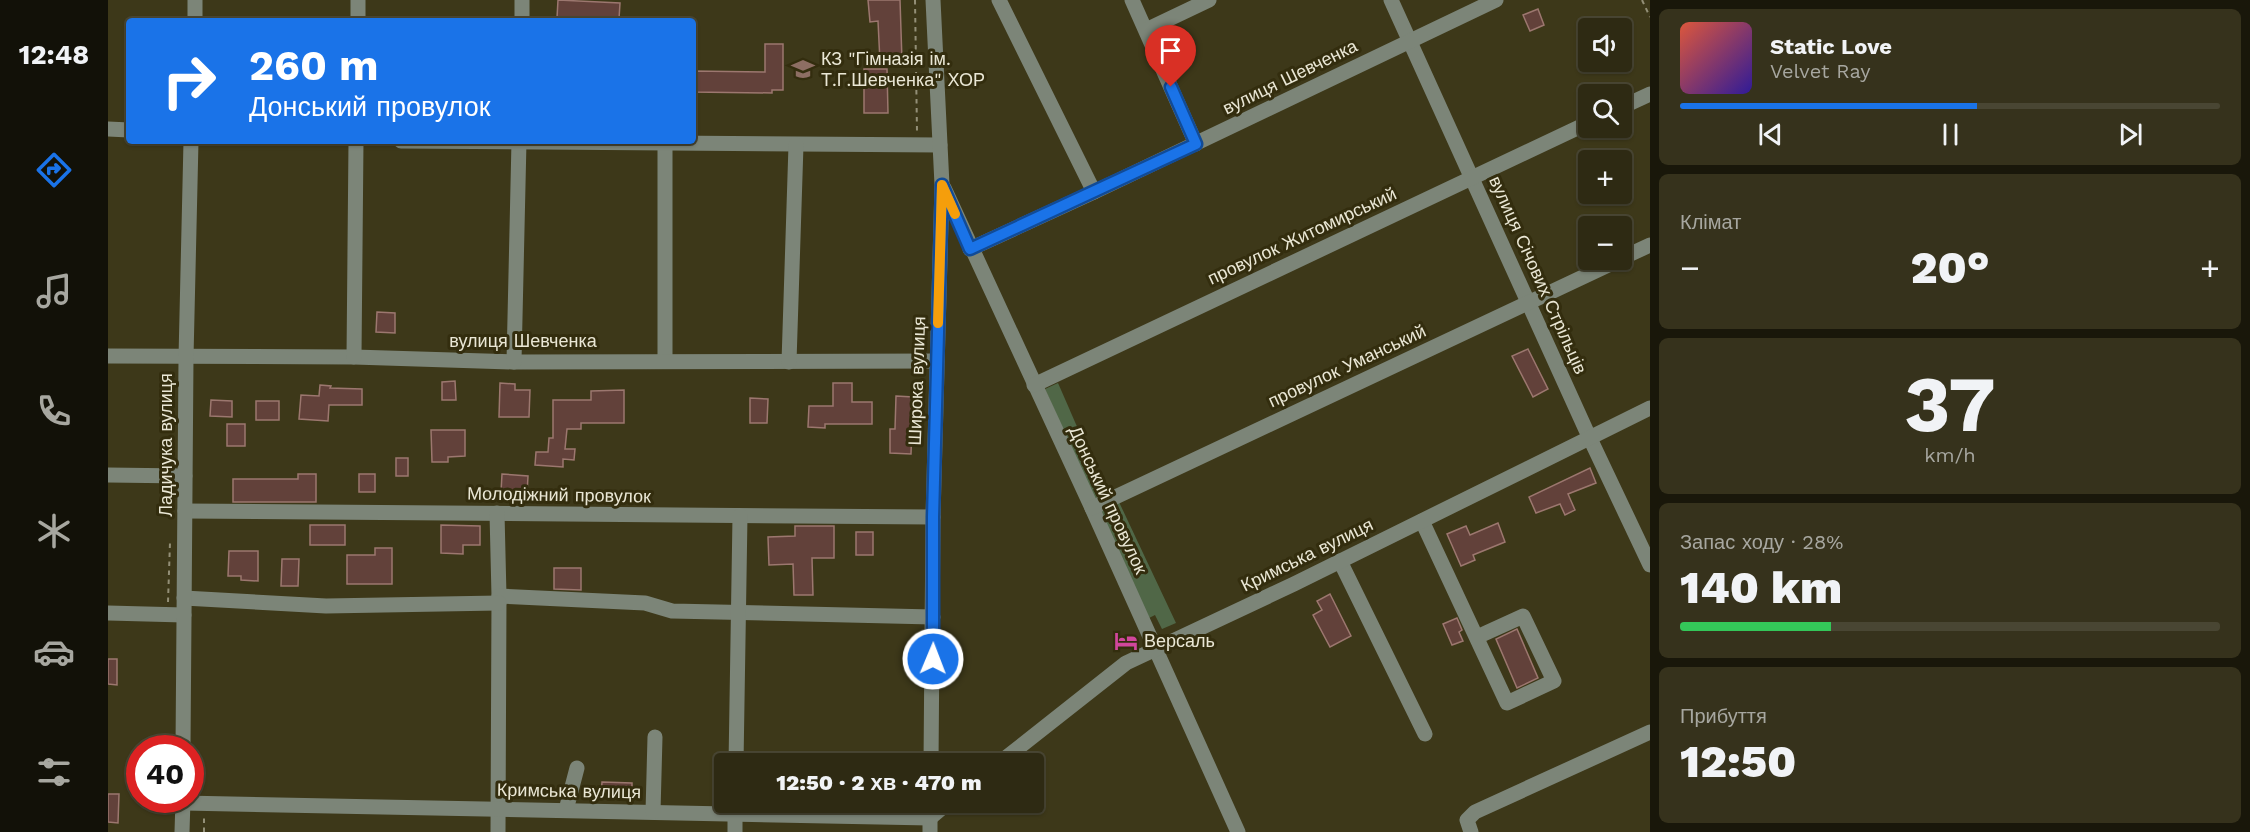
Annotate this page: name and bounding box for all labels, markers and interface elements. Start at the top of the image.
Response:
map controls [1578,18,1632,270]
button: sound [1578,18,1632,72]
pin [1145,25,1196,87]
icon: arrive [1154,34,1187,67]
street label: вулиця Шевченка [1219,34,1362,118]
text: Static Love [1770,34,1892,59]
text: 12:48 [19,39,89,71]
text: 260 m [249,41,379,90]
icon: right [150,42,228,120]
place label: КЗ "Гімназія ім. Т.Г.Шевченка" ХОР [821,48,985,90]
school or university icon: КЗ "Гімназія ім. Т.Г.Шевченка" ХОР [790,56,816,82]
text: Velvet Ray [1770,59,1871,83]
button: search [1578,84,1632,138]
text: Донський провулок [249,91,490,123]
icon: previous [1754,118,1787,151]
icon: pause [1934,118,1967,151]
icon: next [2114,118,2147,151]
icon: directions [33,149,75,191]
button: + [1578,150,1632,204]
street label: вулиця Січових Стрільців [1485,172,1592,377]
street label: провулок Житомирський [1204,183,1399,289]
text: Клімат [1680,210,1741,234]
button: − [1578,216,1632,270]
text: 20° [1910,241,1990,294]
text: − [1680,248,1700,287]
text: + [2200,248,2220,287]
icon: music [33,270,75,312]
street label: Широка вулиця [904,316,929,446]
street label: провулок Уманський [1265,320,1429,411]
street label: вулиця Шевченка [449,330,598,351]
text: 37 [1904,358,1996,450]
street label: Ладичука вулиця [155,373,176,517]
icon: phone [33,390,75,432]
street label: Донський провулок [1065,422,1152,577]
text: km/h [1924,443,1976,467]
street label: Молодіжний провулок [467,482,651,507]
icon: climate [33,510,75,552]
street label: Кримська вулиця [1237,514,1376,596]
text: Запас ходу · 28% [1680,530,1843,554]
text: 140 km [1680,561,1842,614]
position arrow [901,627,965,691]
hotel icon: Версаль [1113,628,1139,654]
place label: Версаль [1144,630,1215,651]
icon: car [33,631,75,673]
text: Прибуття [1680,704,1767,728]
speed limit sign: 40 [126,735,204,813]
text: 12:50 [1680,735,1796,788]
icon: filters [33,751,75,793]
text: 12:50 · 2 хв · 470 m [776,770,982,795]
street label: Кримська вулиця [497,779,641,802]

